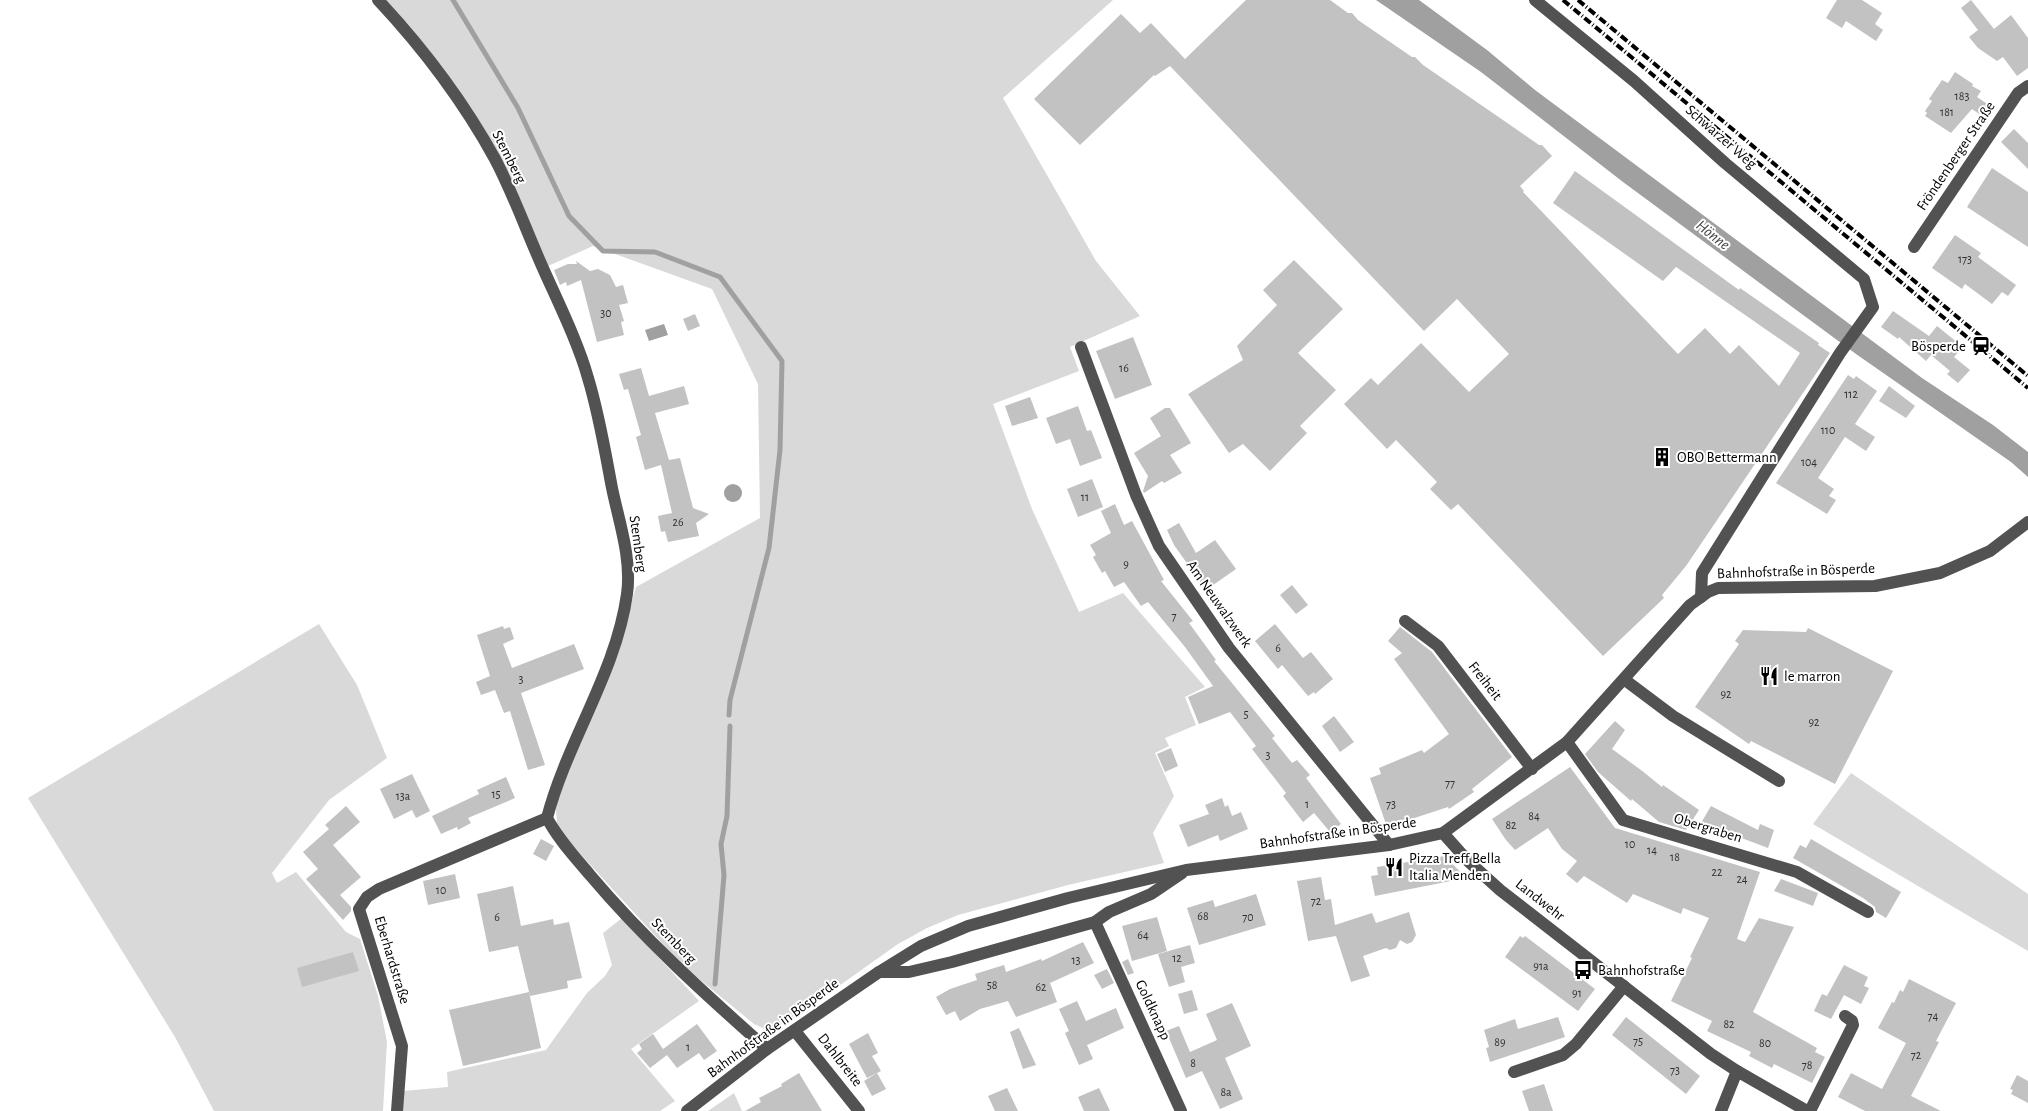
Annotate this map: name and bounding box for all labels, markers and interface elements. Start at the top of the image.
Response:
house number: 183 [1955,90,1969,102]
street label: Fröndenberger Straße [1914,99,1998,213]
street label: Schwarzer Weg [1683,102,1760,172]
house number: 181 [1940,106,1954,118]
street label: Stemberg [489,128,529,187]
water label: Hönne [1693,217,1733,253]
house number: 173 [1958,253,1972,265]
house number: 30 [600,307,612,319]
station icon: Bösperde [1970,335,1992,357]
place label: Bösperde [1911,339,1966,354]
house number: 16 [1119,362,1129,374]
house number: 112 [1844,388,1858,400]
house number: 110 [1821,424,1835,436]
building icon: OBO Bettermann [1651,446,1673,468]
place label: OBO Bettermann [1677,450,1777,465]
house number: 104 [1801,456,1817,468]
house number: 11 [1081,491,1089,503]
street label: Stemberg [627,515,650,574]
house number: 26 [672,516,684,528]
house number: 9 [1123,558,1129,570]
street label: Am Neuwalzwerk [1183,558,1255,650]
street label: Bahnhofstraße in Bösperde [1717,561,1875,581]
house number: 7 [1171,610,1177,622]
house number: 6 [1275,642,1281,654]
street label: Freiheit [1465,659,1505,703]
restaurant icon: le marron [1758,665,1780,687]
place label: le marron [1784,669,1841,684]
house number: 3 [519,673,524,685]
house number: 92 [1720,688,1732,700]
house number: 5 [1243,708,1249,720]
house number: 92 [1808,716,1820,728]
house number: 3 [1266,749,1271,761]
house number: 77 [1445,777,1455,789]
house number: 15 [491,788,501,800]
house number: 13a [396,790,411,802]
house number: 1 [1305,798,1309,810]
house number: 73 [1386,798,1396,810]
house number: 84 [1528,810,1540,822]
street label: Obergraben [1672,811,1744,845]
street label: Bahnhofstraße in Bösperde [1259,815,1417,851]
house number: 82 [1505,819,1517,831]
house number: 10 [1625,838,1635,850]
house number: 14 [1647,844,1657,856]
place label: Pizza Treff Bella Italia Menden [1409,851,1501,883]
house number: 18 [1670,851,1680,863]
restaurant icon: Pizza Treff Bella Italia Menden [1383,856,1405,878]
house number: 22 [1712,866,1723,878]
house number: 24 [1736,873,1748,885]
street label: Landwehr [1513,876,1568,924]
house number: 10 [436,884,446,896]
house number: 72 [1311,895,1322,907]
house number: 68 [1197,910,1209,922]
house number: 6 [494,911,500,923]
house number: 70 [1242,911,1254,923]
street label: Eberhardstraße [372,914,413,1006]
street label: Stemberg [649,915,700,967]
house number: 64 [1137,929,1149,941]
house number: 12 [1172,952,1182,964]
house number: 13 [1071,954,1081,966]
bus stop icon: Bahnhofstraße [1572,959,1594,981]
house number: 91a [1533,960,1549,972]
place label: Bahnhofstraße [1598,963,1685,978]
street label: Bahnhofstraße in Bösperde [705,975,841,1081]
street label: Goldknapp [1133,978,1173,1042]
house number: 58 [987,979,998,991]
house number: 62 [1035,981,1047,993]
house number: 91 [1572,987,1582,999]
house number: 74 [1928,1010,1939,1022]
house number: 82 [1723,1018,1735,1030]
street label: Dahlbreite [815,1031,865,1089]
house number: 75 [1633,1035,1643,1047]
house number: 89 [1494,1036,1506,1048]
house number: 80 [1759,1037,1771,1049]
house number: 1 [686,1041,690,1053]
house number: 72 [1911,1049,1922,1061]
house number: 8 [1190,1057,1196,1069]
house number: 78 [1802,1059,1813,1071]
house number: 73 [1670,1064,1680,1076]
house number: 8a [1220,1086,1232,1098]

